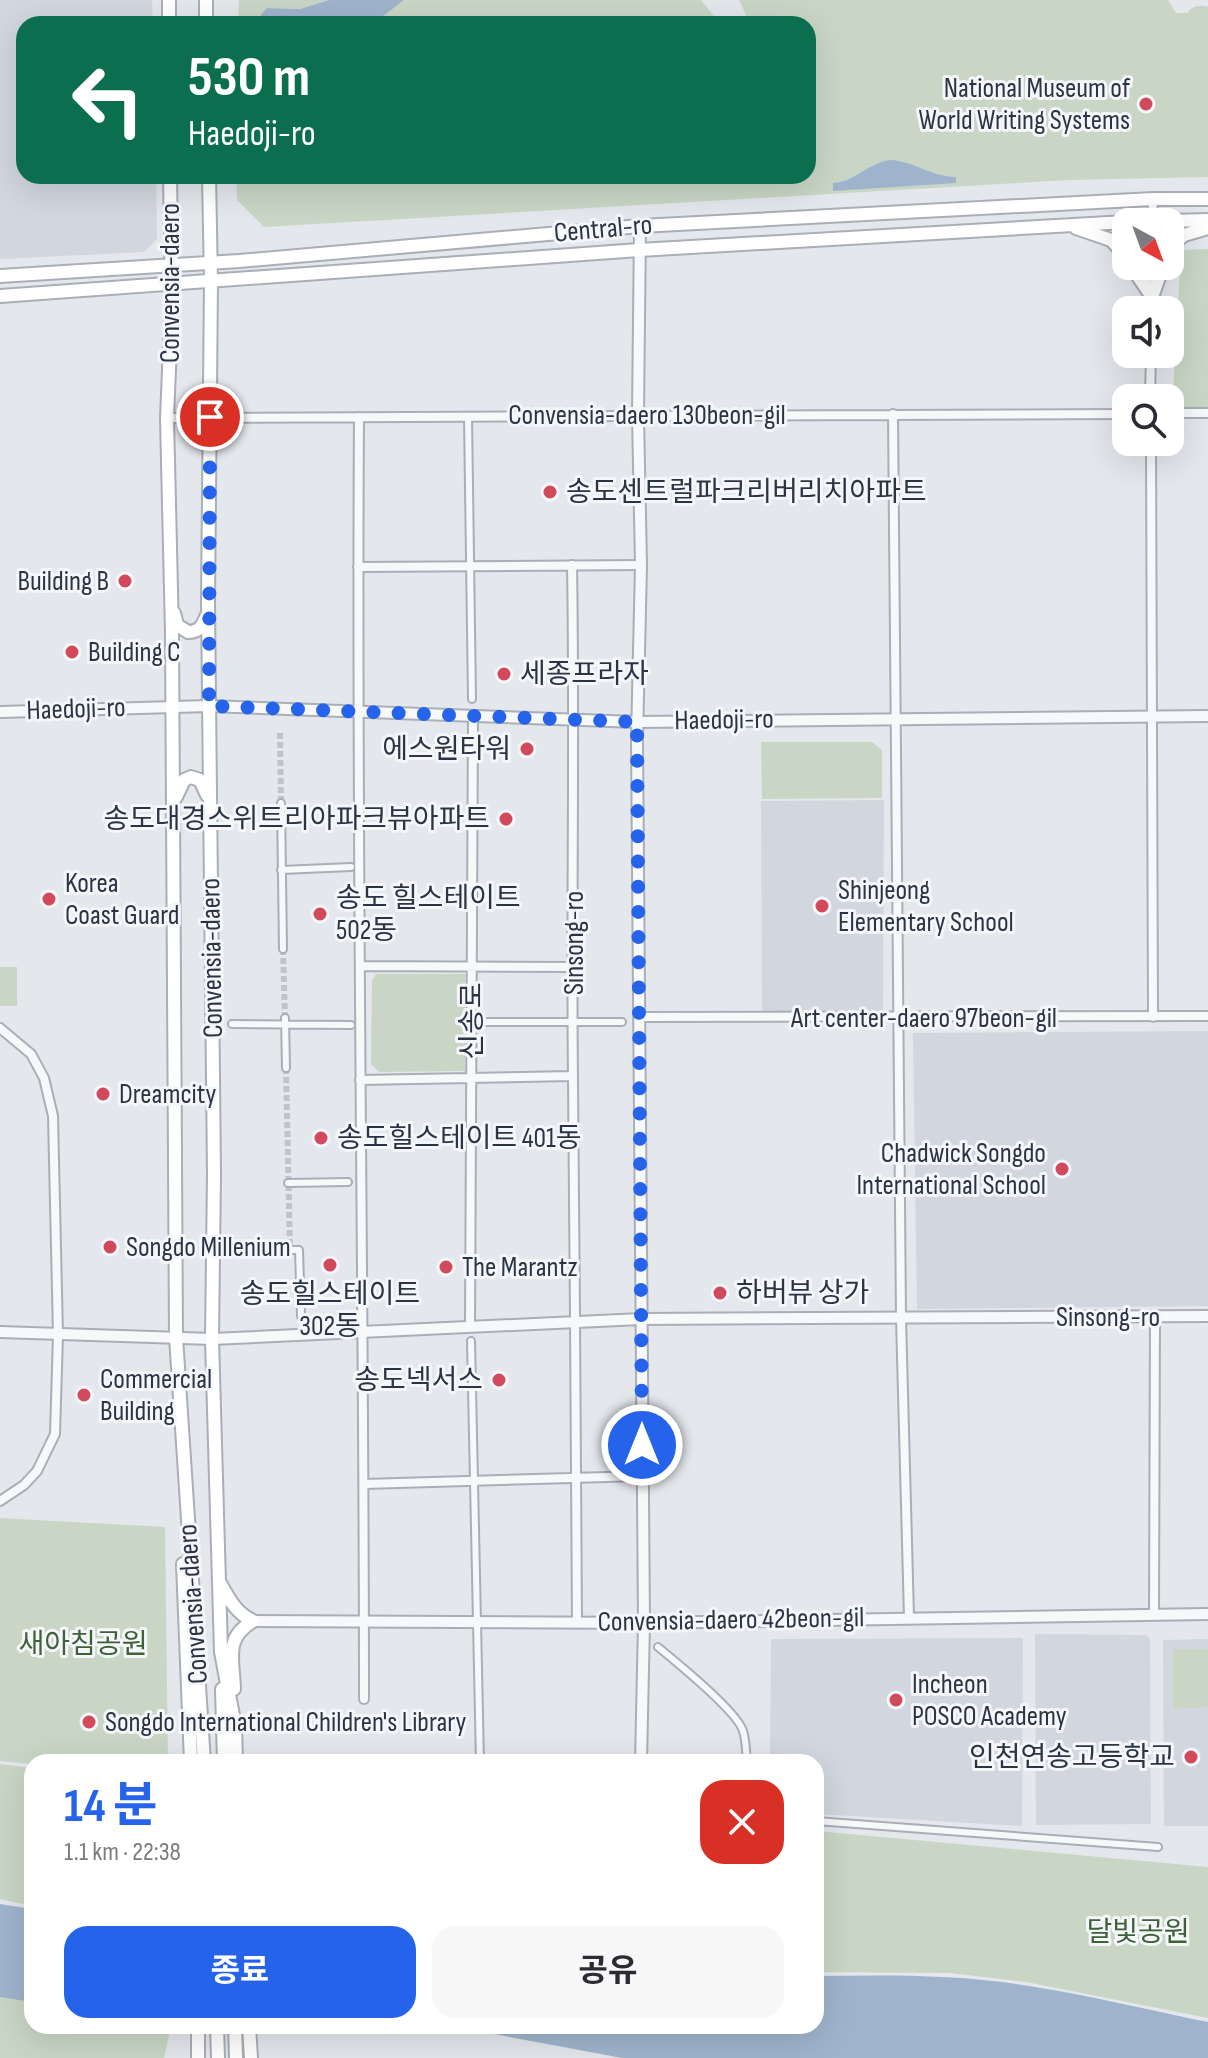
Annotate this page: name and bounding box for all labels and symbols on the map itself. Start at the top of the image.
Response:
place label: National Museum of World Writing Systems [918,72,1131,137]
marker: National Museum of World Writing Systems [1137,95,1155,113]
street label: Convensia-daero [154,203,187,363]
street label: Central-ro [553,208,653,250]
north arrow [1112,208,1184,280]
pin [176,383,244,451]
street label: Convensia-daero 130beon-gil [508,399,786,432]
place label: 송도센트럴파크리버리치아파트 [566,476,927,509]
marker: 송도센트럴파크리버리치아파트 [541,483,559,501]
place label: Building B [17,565,109,598]
marker: Building B [116,572,134,590]
place label: Building C [88,636,181,669]
marker: Building C [63,643,81,661]
place label: 세종프라자 [520,658,649,691]
marker: 세종프라자 [495,665,513,683]
street label: Haedoji-ro [26,691,126,727]
street label: Haedoji-ro [674,703,774,737]
place label: 에스원타워 [382,733,511,766]
marker: 에스원타워 [518,740,536,758]
place label: 송도대경스위트리아파크뷰아파트 [104,803,490,836]
marker: 송도대경스위트리아파크뷰아파트 [497,810,515,828]
place label: Korea Coast Guard [65,867,180,932]
place label: Shinjeong Elementary School [838,874,1014,939]
street label: Convensia-daero [194,878,230,1038]
place label: 송도 힐스테이트 502동 [336,882,521,947]
marker: Korea Coast Guard [40,890,58,908]
street label: Sinsong-ro [558,891,591,995]
marker: Shinjeong Elementary School [813,897,831,915]
marker: 송도 힐스테이트 502동 [311,905,329,923]
street label: 신송로 [456,982,489,1060]
street label: Art center-daero 97beon-gil [790,1002,1057,1035]
place label: Dreamcity [119,1078,216,1111]
marker: Dreamcity [94,1085,112,1103]
place label: 송도힐스테이트 401동 [337,1122,582,1155]
marker: 송도힐스테이트 401동 [312,1129,330,1147]
place label: Chadwick Songdo International School [856,1137,1046,1202]
marker: Chadwick Songdo International School [1053,1160,1071,1178]
place label: Songdo Millenium [126,1231,291,1264]
marker: Songdo Millenium [101,1238,119,1256]
place label: The Marantz [462,1251,578,1284]
marker: 송도힐스테이트 302동 [321,1256,339,1274]
marker: The Marantz [437,1258,455,1276]
place label: 하버뷰 상가 [736,1277,869,1310]
place label: 송도힐스테이트 302동 [240,1278,420,1343]
marker: 하버뷰 상가 [711,1284,729,1302]
street label: Sinsong-ro [1056,1301,1160,1334]
place label: Commercial Building [100,1363,212,1428]
place label: 송도넥서스 [354,1364,483,1397]
marker: 송도넥서스 [490,1371,508,1389]
marker: Commercial Building [75,1386,93,1404]
position arrow [600,1403,684,1487]
street label: Convensia-daero [171,1523,215,1685]
street label: Convensia-daero 42beon-gil [597,1601,865,1639]
park label: 새아침공원 [19,1628,147,1661]
place label: Incheon POSCO Academy [912,1668,1067,1733]
marker: Incheon POSCO Academy [887,1691,905,1709]
place label: Songdo International Children's Library [105,1706,467,1739]
marker: Songdo International Children's Library [80,1713,98,1731]
place label: 인천연송고등학교 [969,1741,1175,1774]
marker: 인천연송고등학교 [1182,1748,1200,1766]
park label: 달빛공원 [1086,1916,1190,1949]

